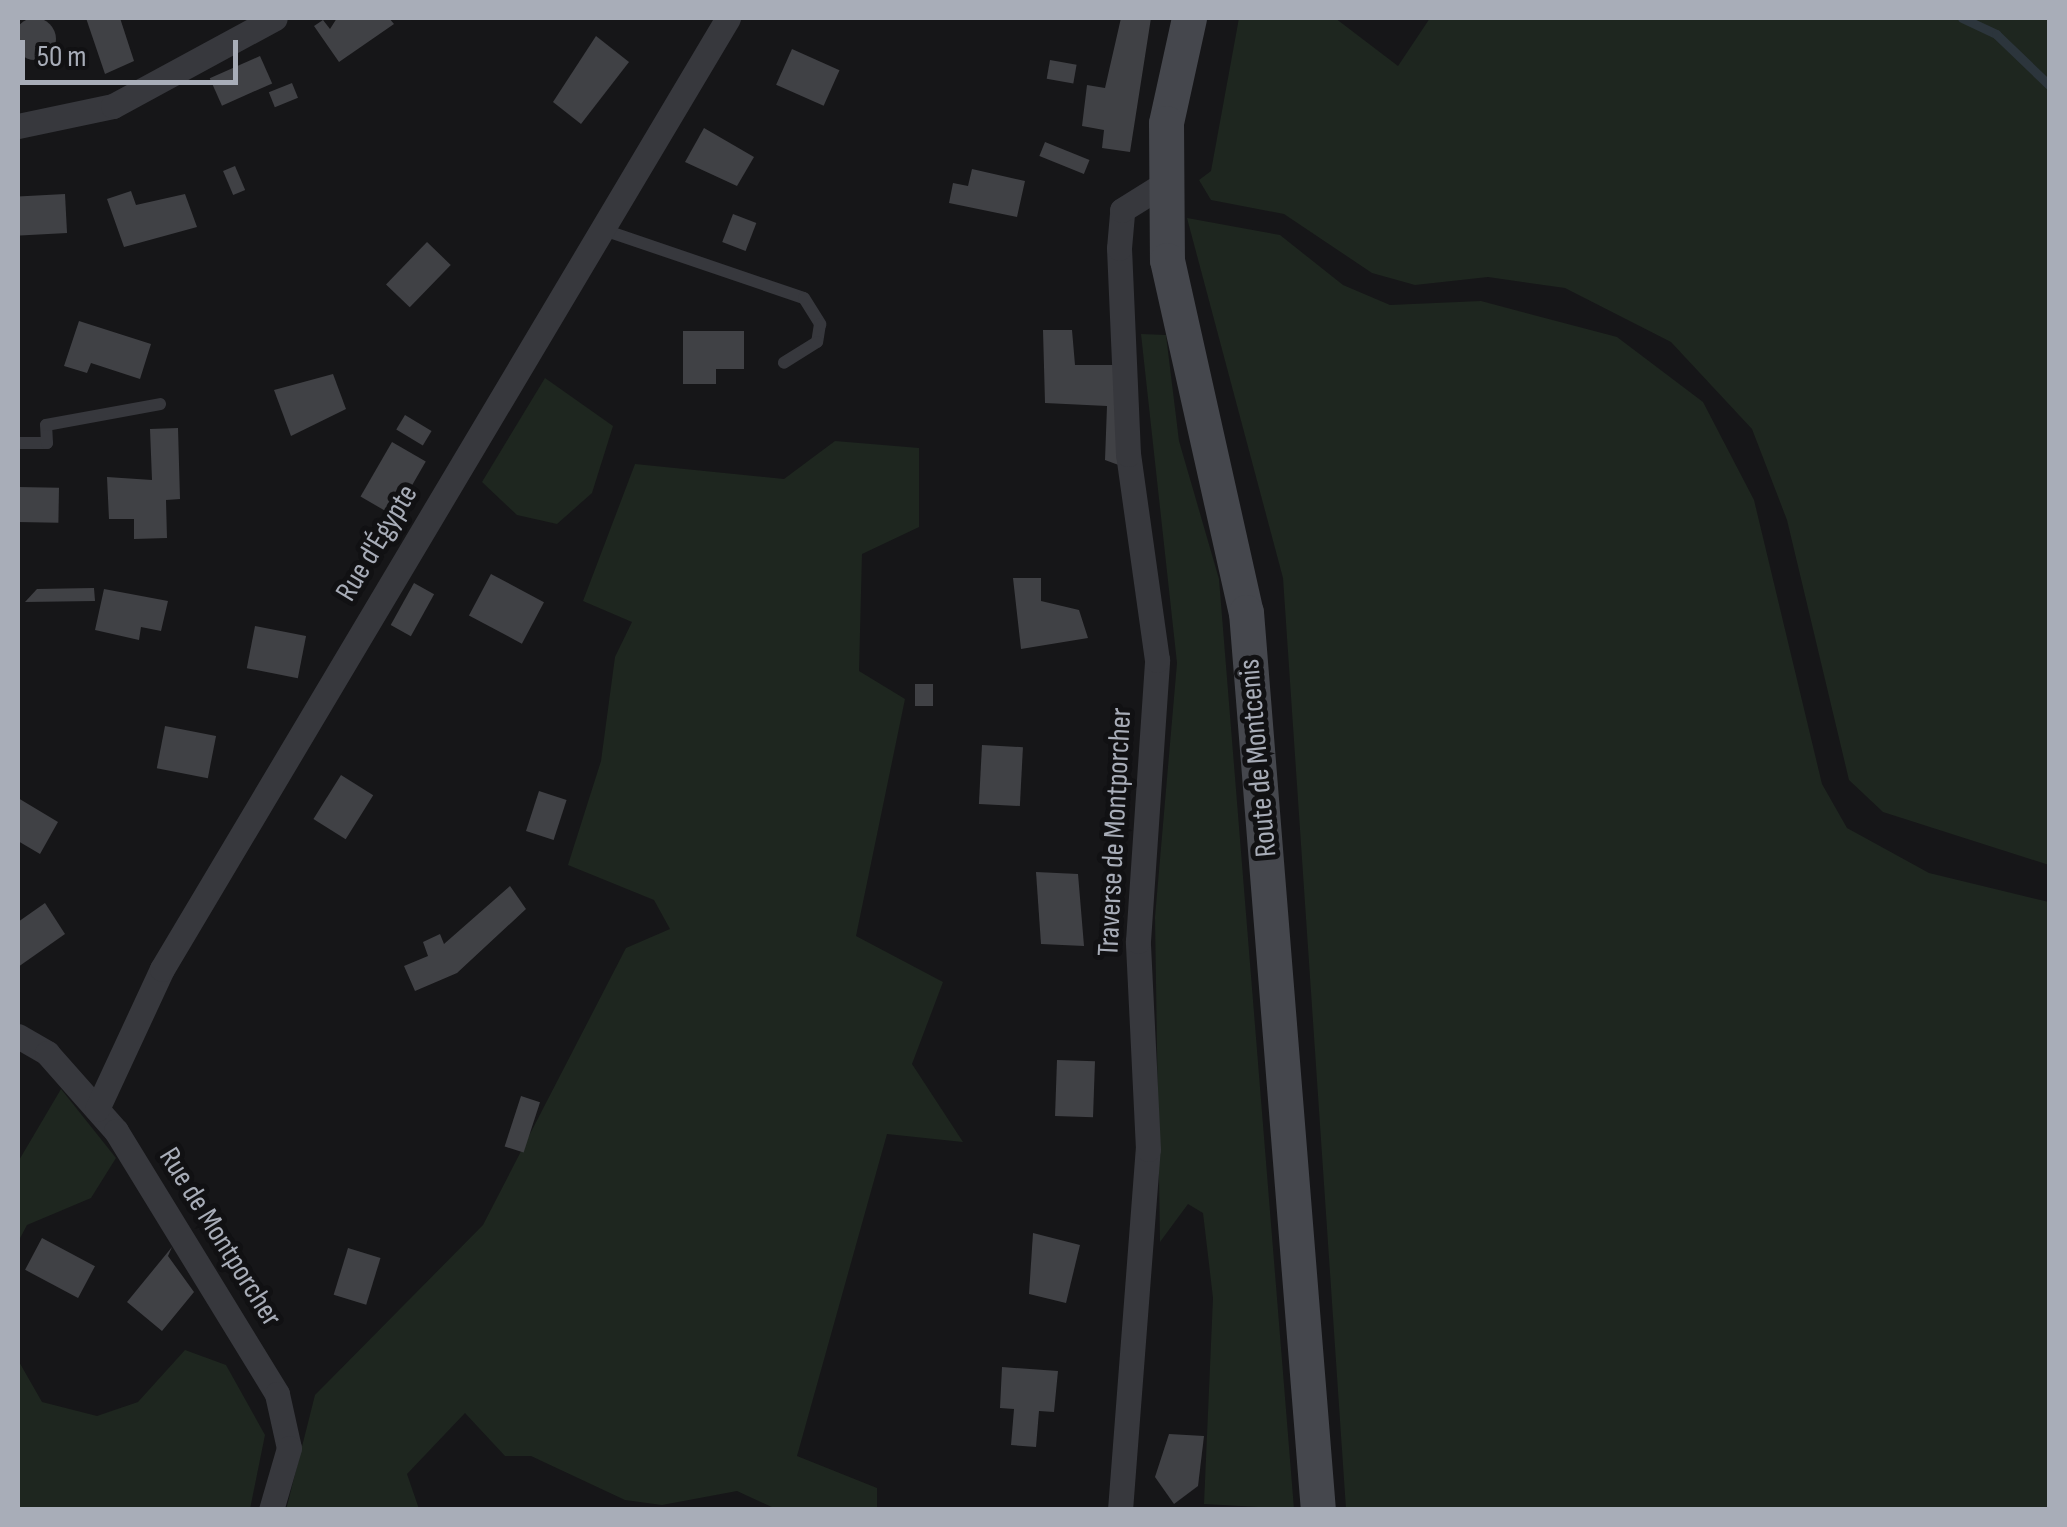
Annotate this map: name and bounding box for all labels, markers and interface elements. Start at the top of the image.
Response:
scale bar [25,20,242,82]
text: 50 m [37,39,86,75]
street label: Rue d'Égypte [328,478,426,608]
street label: Route de Montcenis [1231,657,1285,859]
street label: Traverse de Montporcher [1091,707,1139,957]
street label: Rue de Montporcher [151,1141,289,1333]

